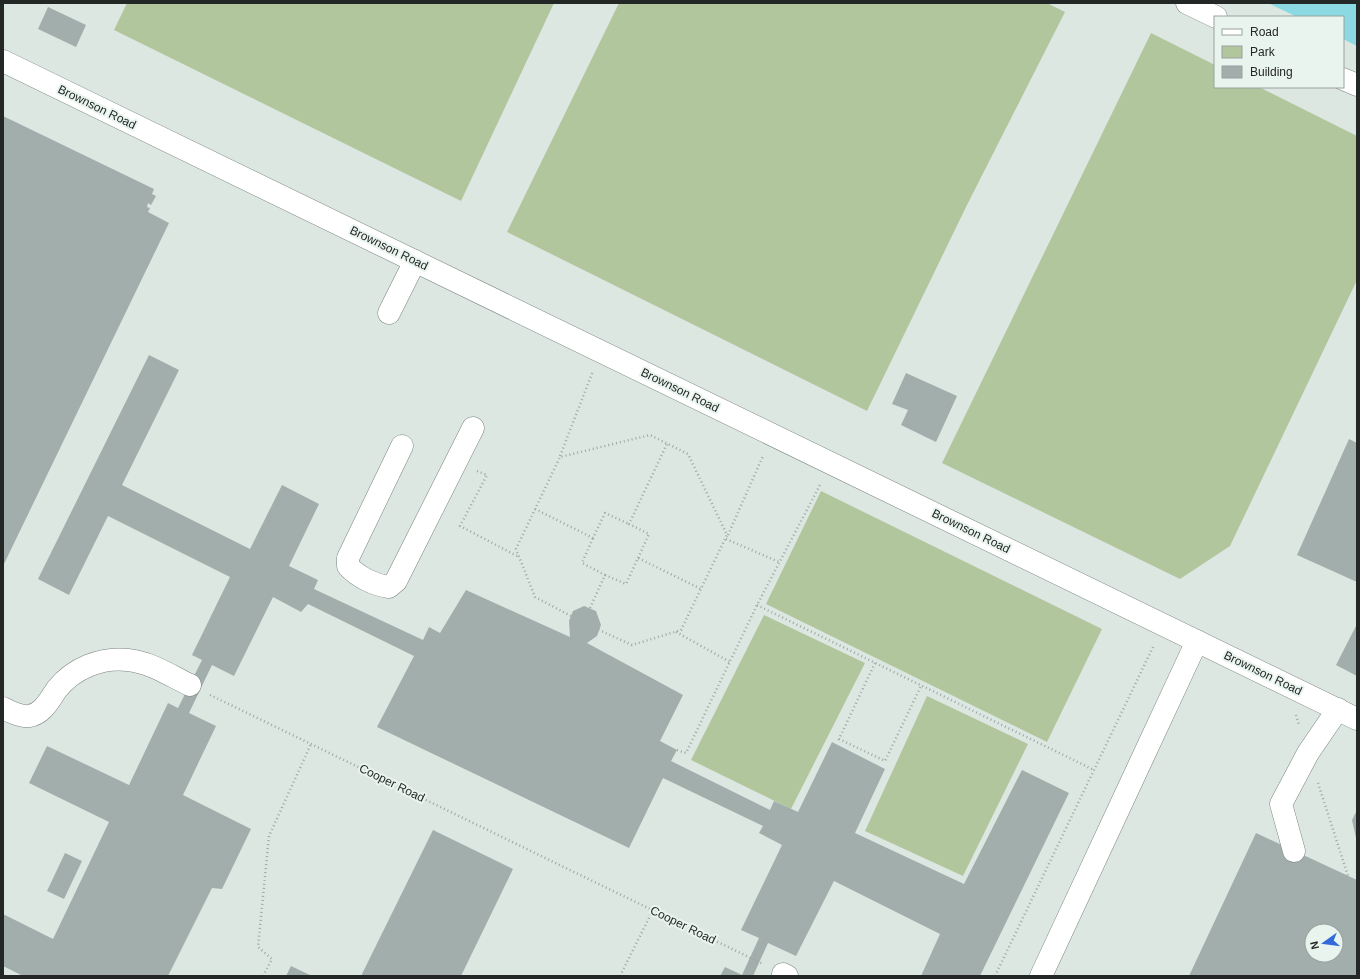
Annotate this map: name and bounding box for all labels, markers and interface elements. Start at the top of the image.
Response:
legend [1214,16,1344,88]
text: Road [1250,25,1279,39]
text: Park [1250,45,1276,59]
text: Building [1250,65,1293,79]
street label: Brownson Road [56,82,138,132]
street label: Brownson Road [348,223,430,273]
street label: Brownson Road [639,365,721,415]
street label: Brownson Road [930,506,1012,556]
street label: Brownson Road [1222,648,1304,698]
street label: Cooper Road [357,761,427,805]
street label: Cooper Road [648,903,718,947]
north arrow [1304,923,1344,963]
text: N [1308,940,1321,951]

